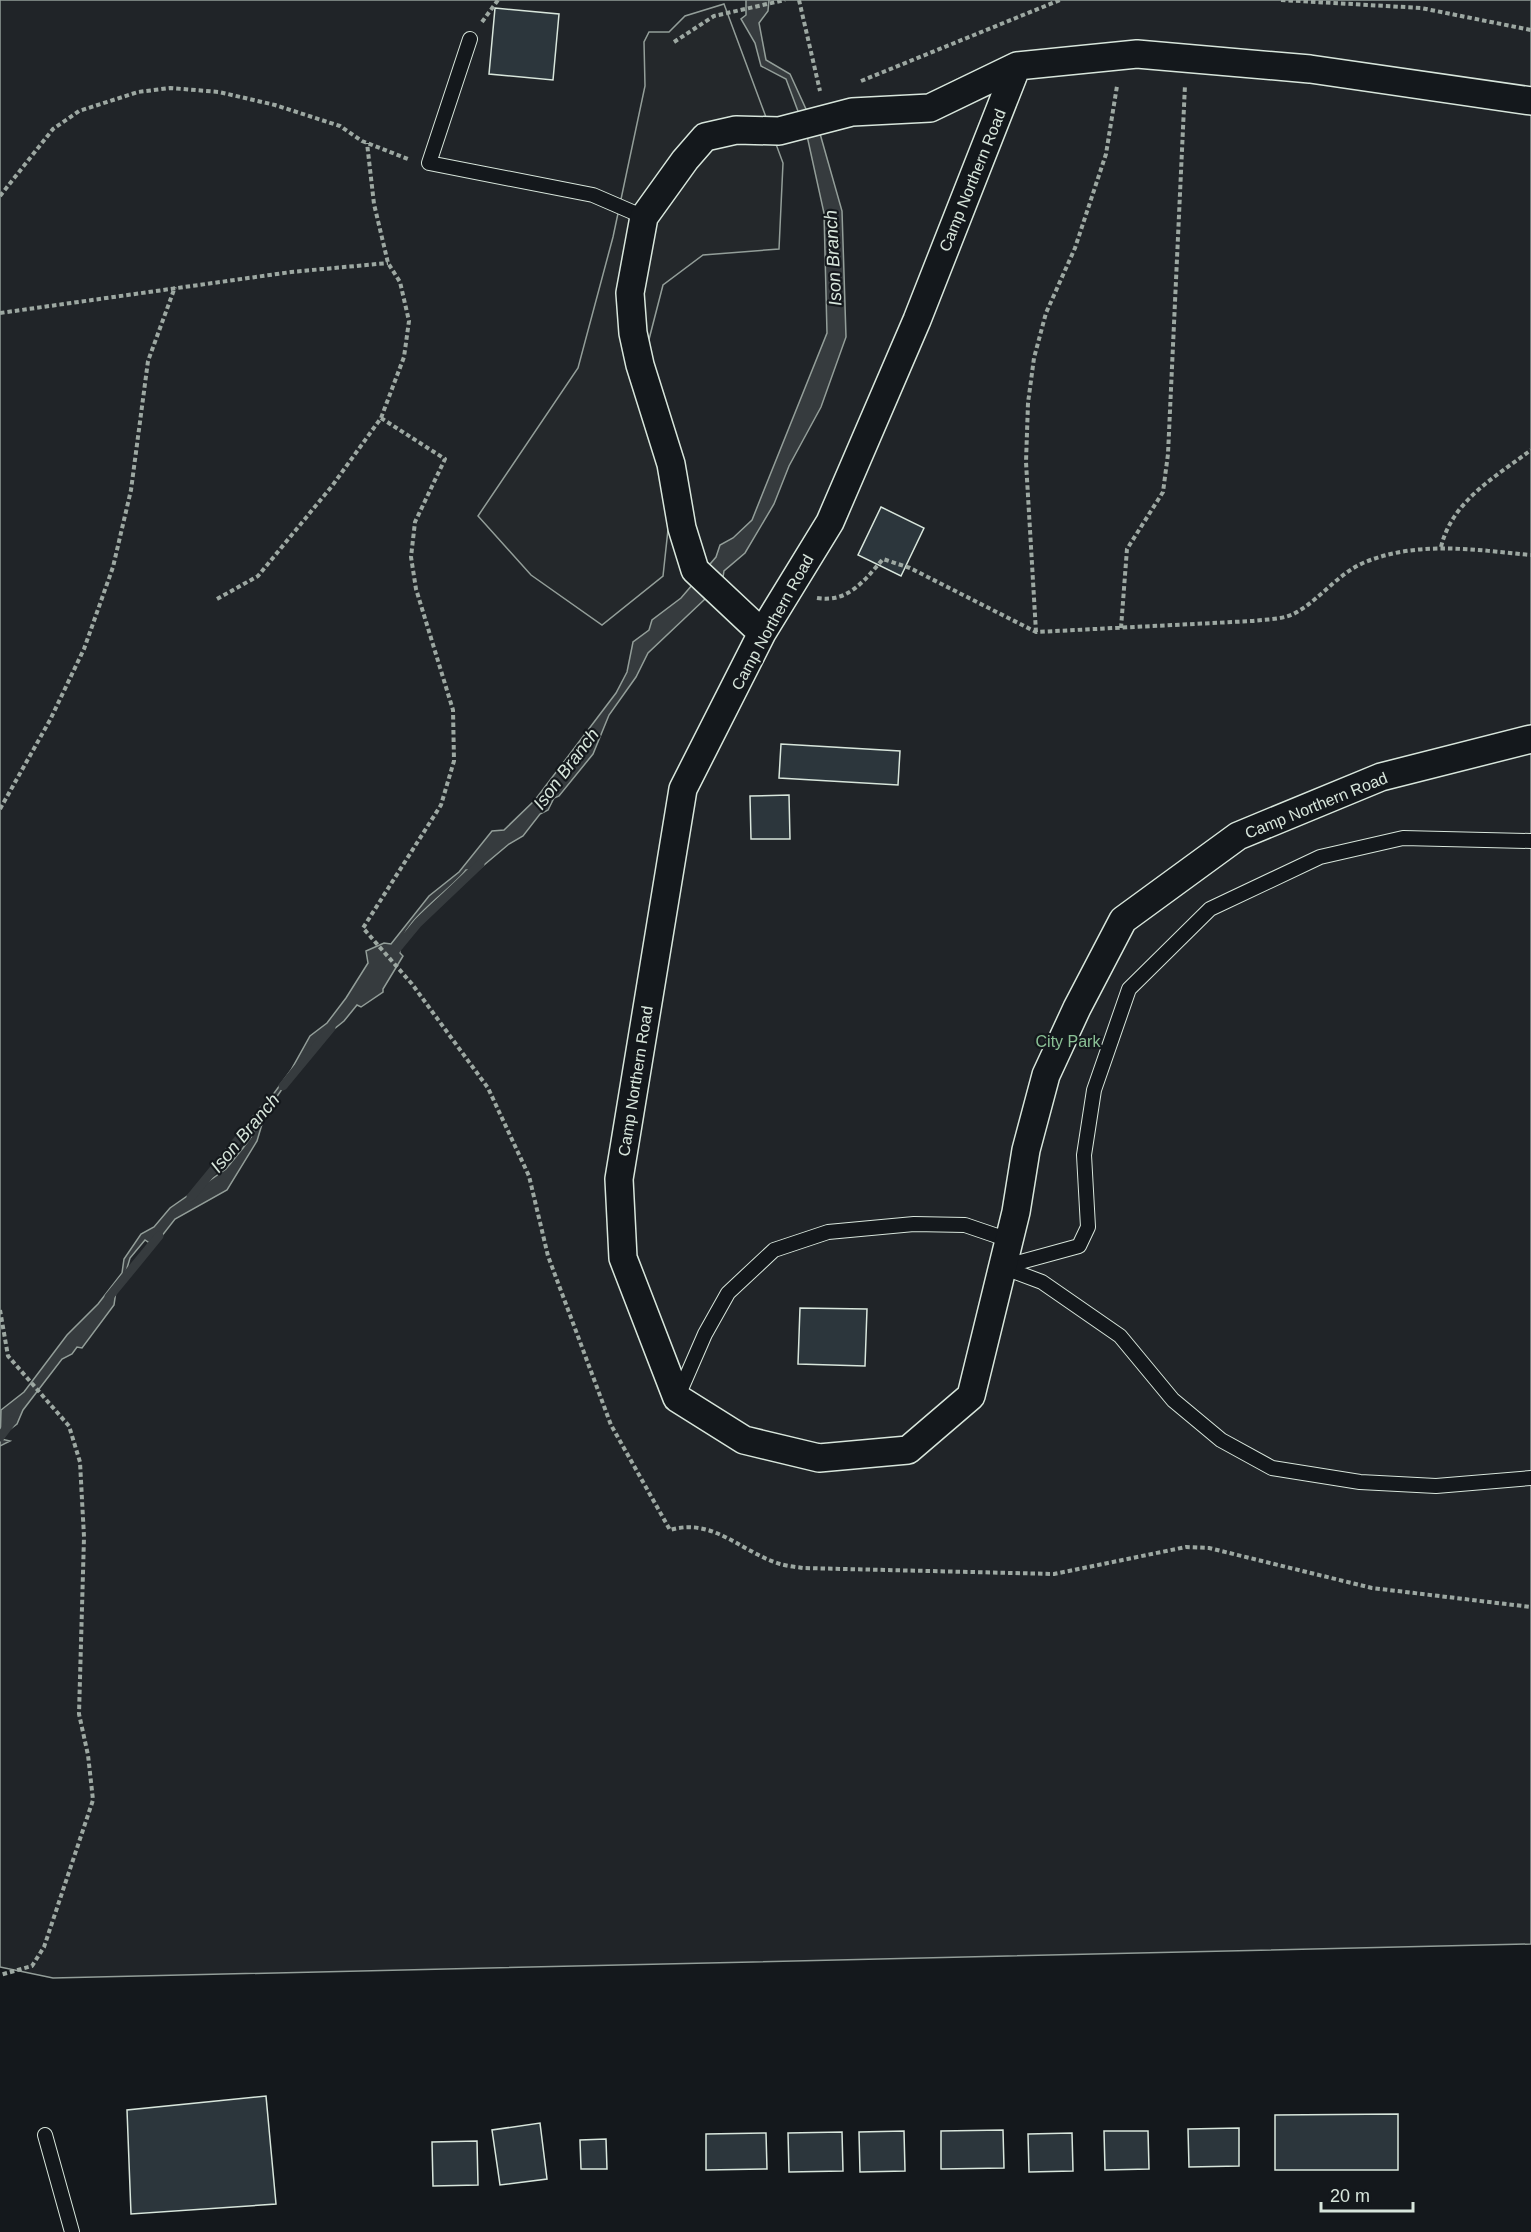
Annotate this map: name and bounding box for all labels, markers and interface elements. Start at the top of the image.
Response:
street label: Camp Northern Road [936,107,1009,254]
water label: Ison Branch [820,210,846,306]
street label: Camp Northern Road [728,552,817,693]
water label: Ison Branch [529,725,603,813]
street label: Camp Northern Road [1243,769,1390,842]
street label: Camp Northern Road [615,1005,656,1158]
park label: City Park [1036,1033,1101,1050]
water label: Ison Branch [206,1090,284,1176]
scale bar [1321,2175,1412,2213]
text: 20 m [1330,2186,1370,2206]

